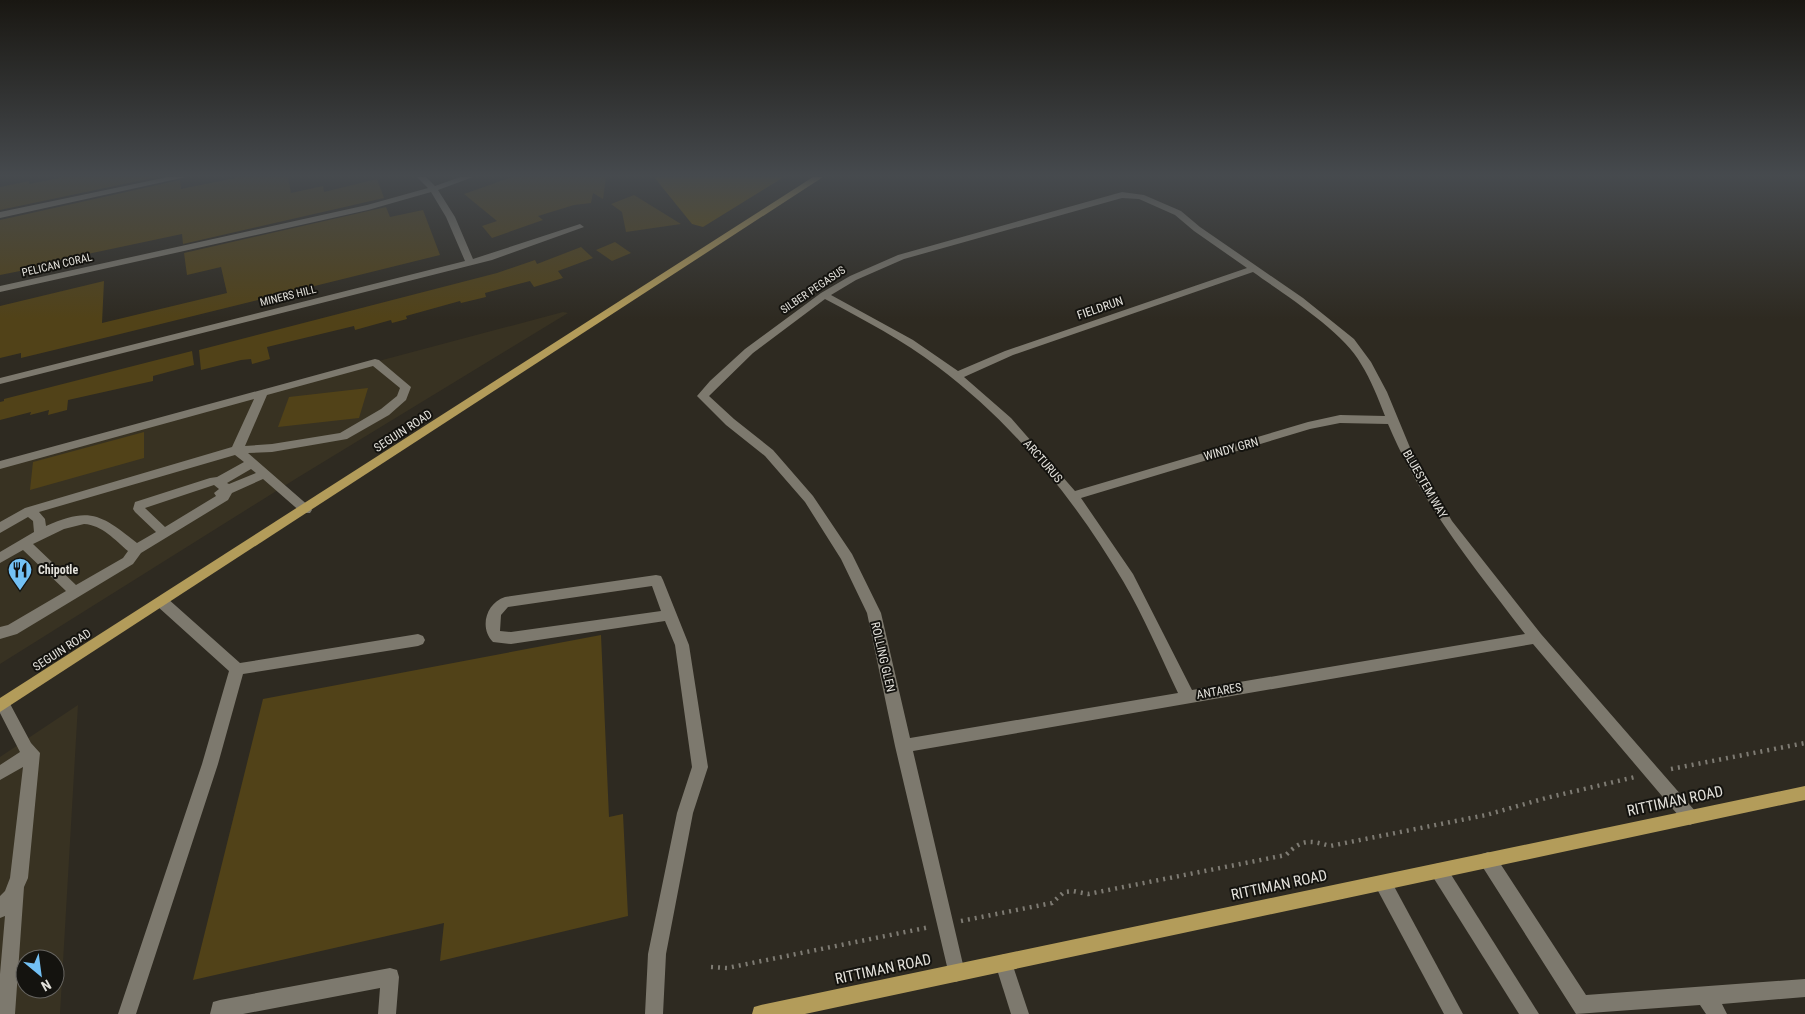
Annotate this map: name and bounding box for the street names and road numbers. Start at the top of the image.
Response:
street label: PELICAN CORAL [21,251,93,279]
street label: SILBER PEGASUS [778,263,848,317]
street label: MINERS HILL [259,283,317,309]
street label: FIELDRUN [1075,294,1125,322]
street label: SEGUIN ROAD [371,407,435,455]
street label: WINDY GRN [1202,435,1260,463]
street label: ARCTURUS [1021,437,1065,485]
street label: BLUESTEM WAY [1400,447,1451,521]
street label: ROLLING GLEN [868,621,898,693]
street label: SEGUIN ROAD [30,626,94,674]
street label: ANTARES [1195,680,1243,702]
street label: RITTIMAN ROAD [1625,782,1725,820]
street label: RITTIMAN ROAD [1229,866,1329,904]
street label: RITTIMAN ROAD [833,950,933,988]

